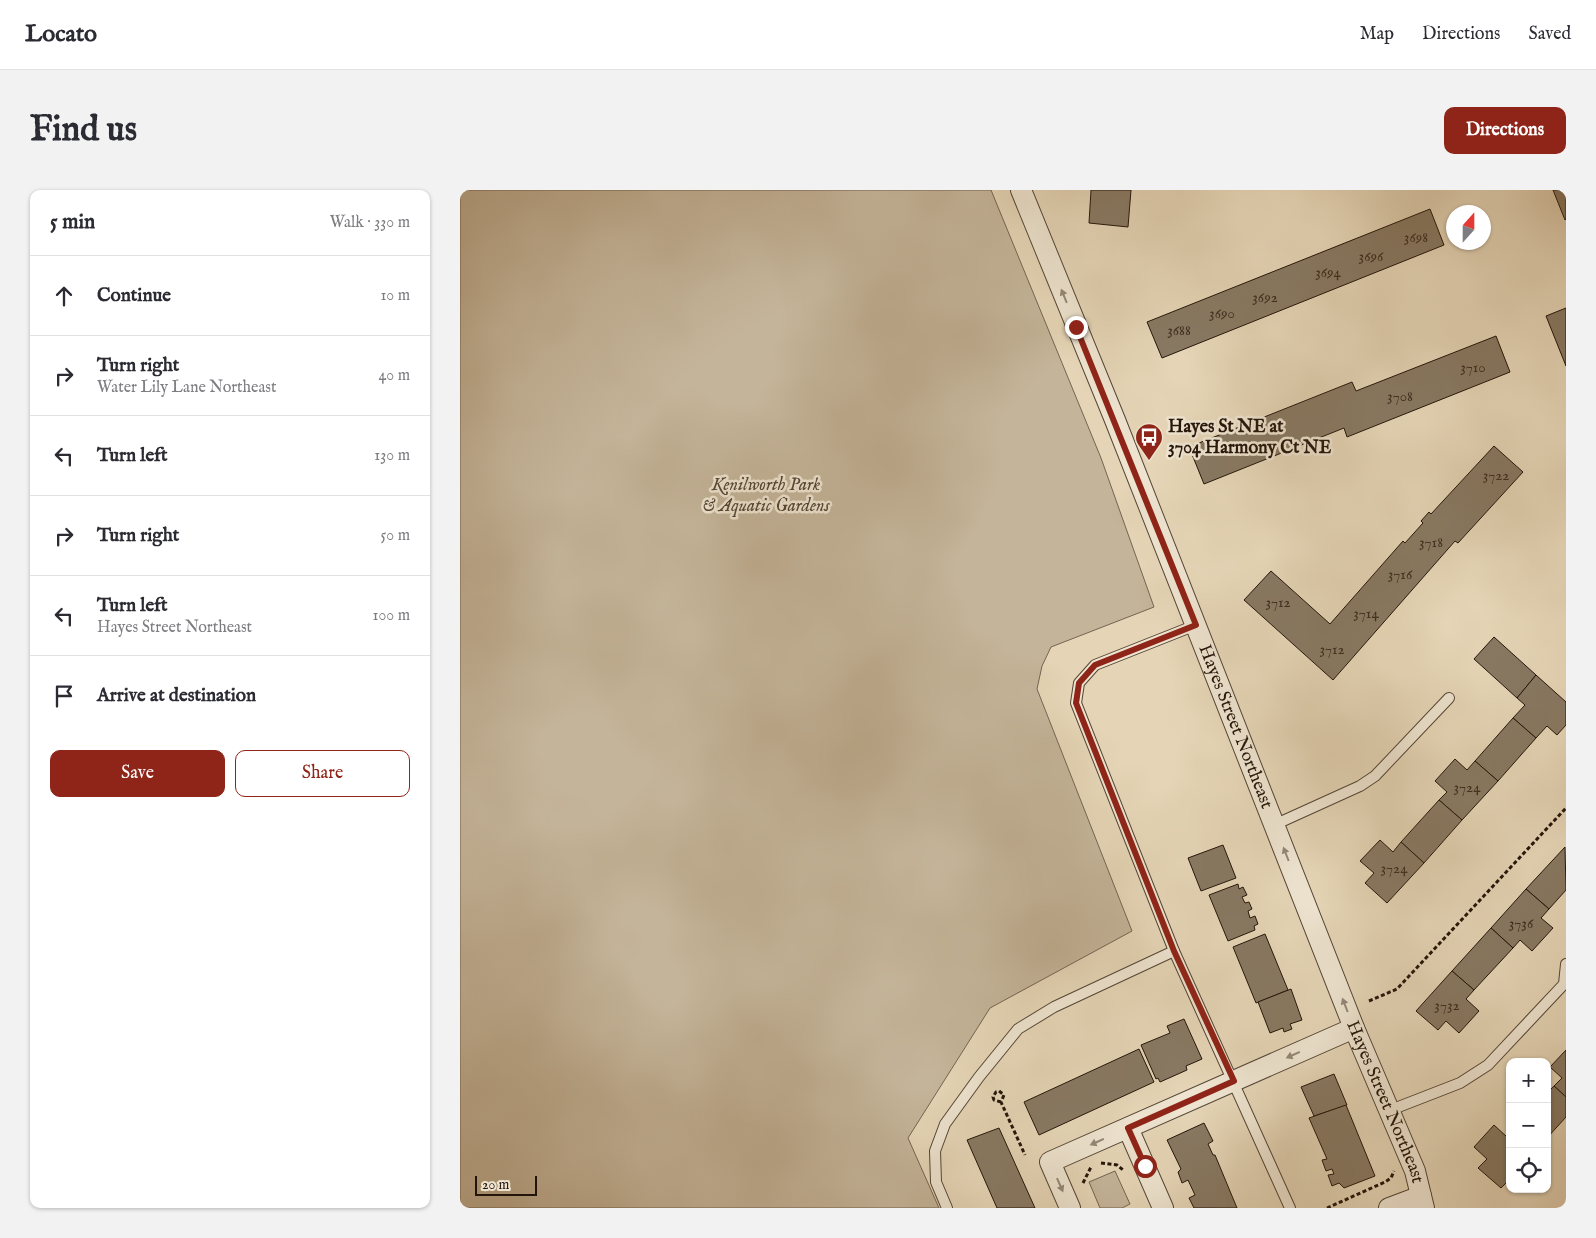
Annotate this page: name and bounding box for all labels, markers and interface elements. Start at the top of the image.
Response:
text: Locato [25,19,97,50]
text: Map [1360,23,1394,46]
text: Directions [1422,23,1500,46]
text: Saved [1528,23,1571,46]
button: Directions [1444,107,1566,154]
text: Find us [30,108,137,153]
north arrow [1446,205,1491,250]
text: 5 min [50,209,95,236]
text: Walk · 330 m [330,213,410,233]
house number: 3698 [1404,228,1428,247]
house number: 3696 [1359,247,1384,266]
house number: 3694 [1315,263,1342,282]
icon: ahead [50,282,78,310]
text: Continue [97,284,171,308]
text: 10 m [380,286,410,306]
house number: 3692 [1252,288,1278,307]
one-way arrow [1059,289,1067,304]
house number: 3690 [1209,304,1235,323]
route end [1065,316,1088,339]
house number: 3688 [1167,321,1191,340]
text: Turn right [97,354,179,378]
house number: 3710 [1460,358,1486,377]
icon: right [50,362,78,390]
text: 40 m [378,366,410,386]
text: Water Lily Lane Northeast [97,378,276,398]
house number: 3708 [1387,387,1413,406]
place label: Hayes St NE at 3704 Harmony Ct NE [1168,416,1332,460]
bus stop icon: Hayes St NE at 3704 Harmony Ct NE [1134,422,1164,461]
icon: left [50,442,78,470]
text: Turn left [97,444,168,468]
text: 130 m [374,446,410,466]
house number: 3722 [1483,466,1509,485]
park label: Kenilworth Park & Aquatic Gardens [702,474,830,518]
icon: right [50,522,78,550]
text: Turn right [97,524,179,548]
text: 50 m [381,526,410,546]
house number: 3718 [1419,533,1443,552]
house number: 3716 [1388,565,1413,584]
house number: 3712 [1265,593,1291,612]
text: Turn left [97,594,168,618]
icon: left [50,602,78,630]
house number: 3714 [1353,604,1379,623]
text: 100 m [373,606,410,626]
text: Hayes Street Northeast [97,618,252,638]
house number: 3712 [1319,640,1345,659]
street label: Hayes Street Northeast [1193,641,1278,812]
icon: arrive [50,682,78,710]
text: Arrive at destination [97,684,256,708]
button: Save [50,750,225,797]
button: Share [235,750,410,797]
house number: 3724 [1453,778,1481,797]
one-way arrow [1281,847,1289,861]
house number: 3724 [1380,859,1408,878]
house number: 3736 [1509,914,1534,933]
house number: 3732 [1434,996,1460,1015]
one-way arrow [1341,997,1349,1012]
street label: Hayes Street Northeast [1341,1017,1429,1185]
one-way arrow [1286,1051,1300,1059]
map controls [1506,1058,1551,1193]
button: + [1506,1058,1551,1103]
button: − [1506,1103,1551,1148]
one-way arrow [1090,1138,1104,1146]
button: locate [1506,1148,1551,1193]
route start [1134,1155,1157,1178]
scale bar [475,1173,538,1196]
text: 20 m [482,1176,509,1194]
one-way arrow [1057,1178,1065,1192]

